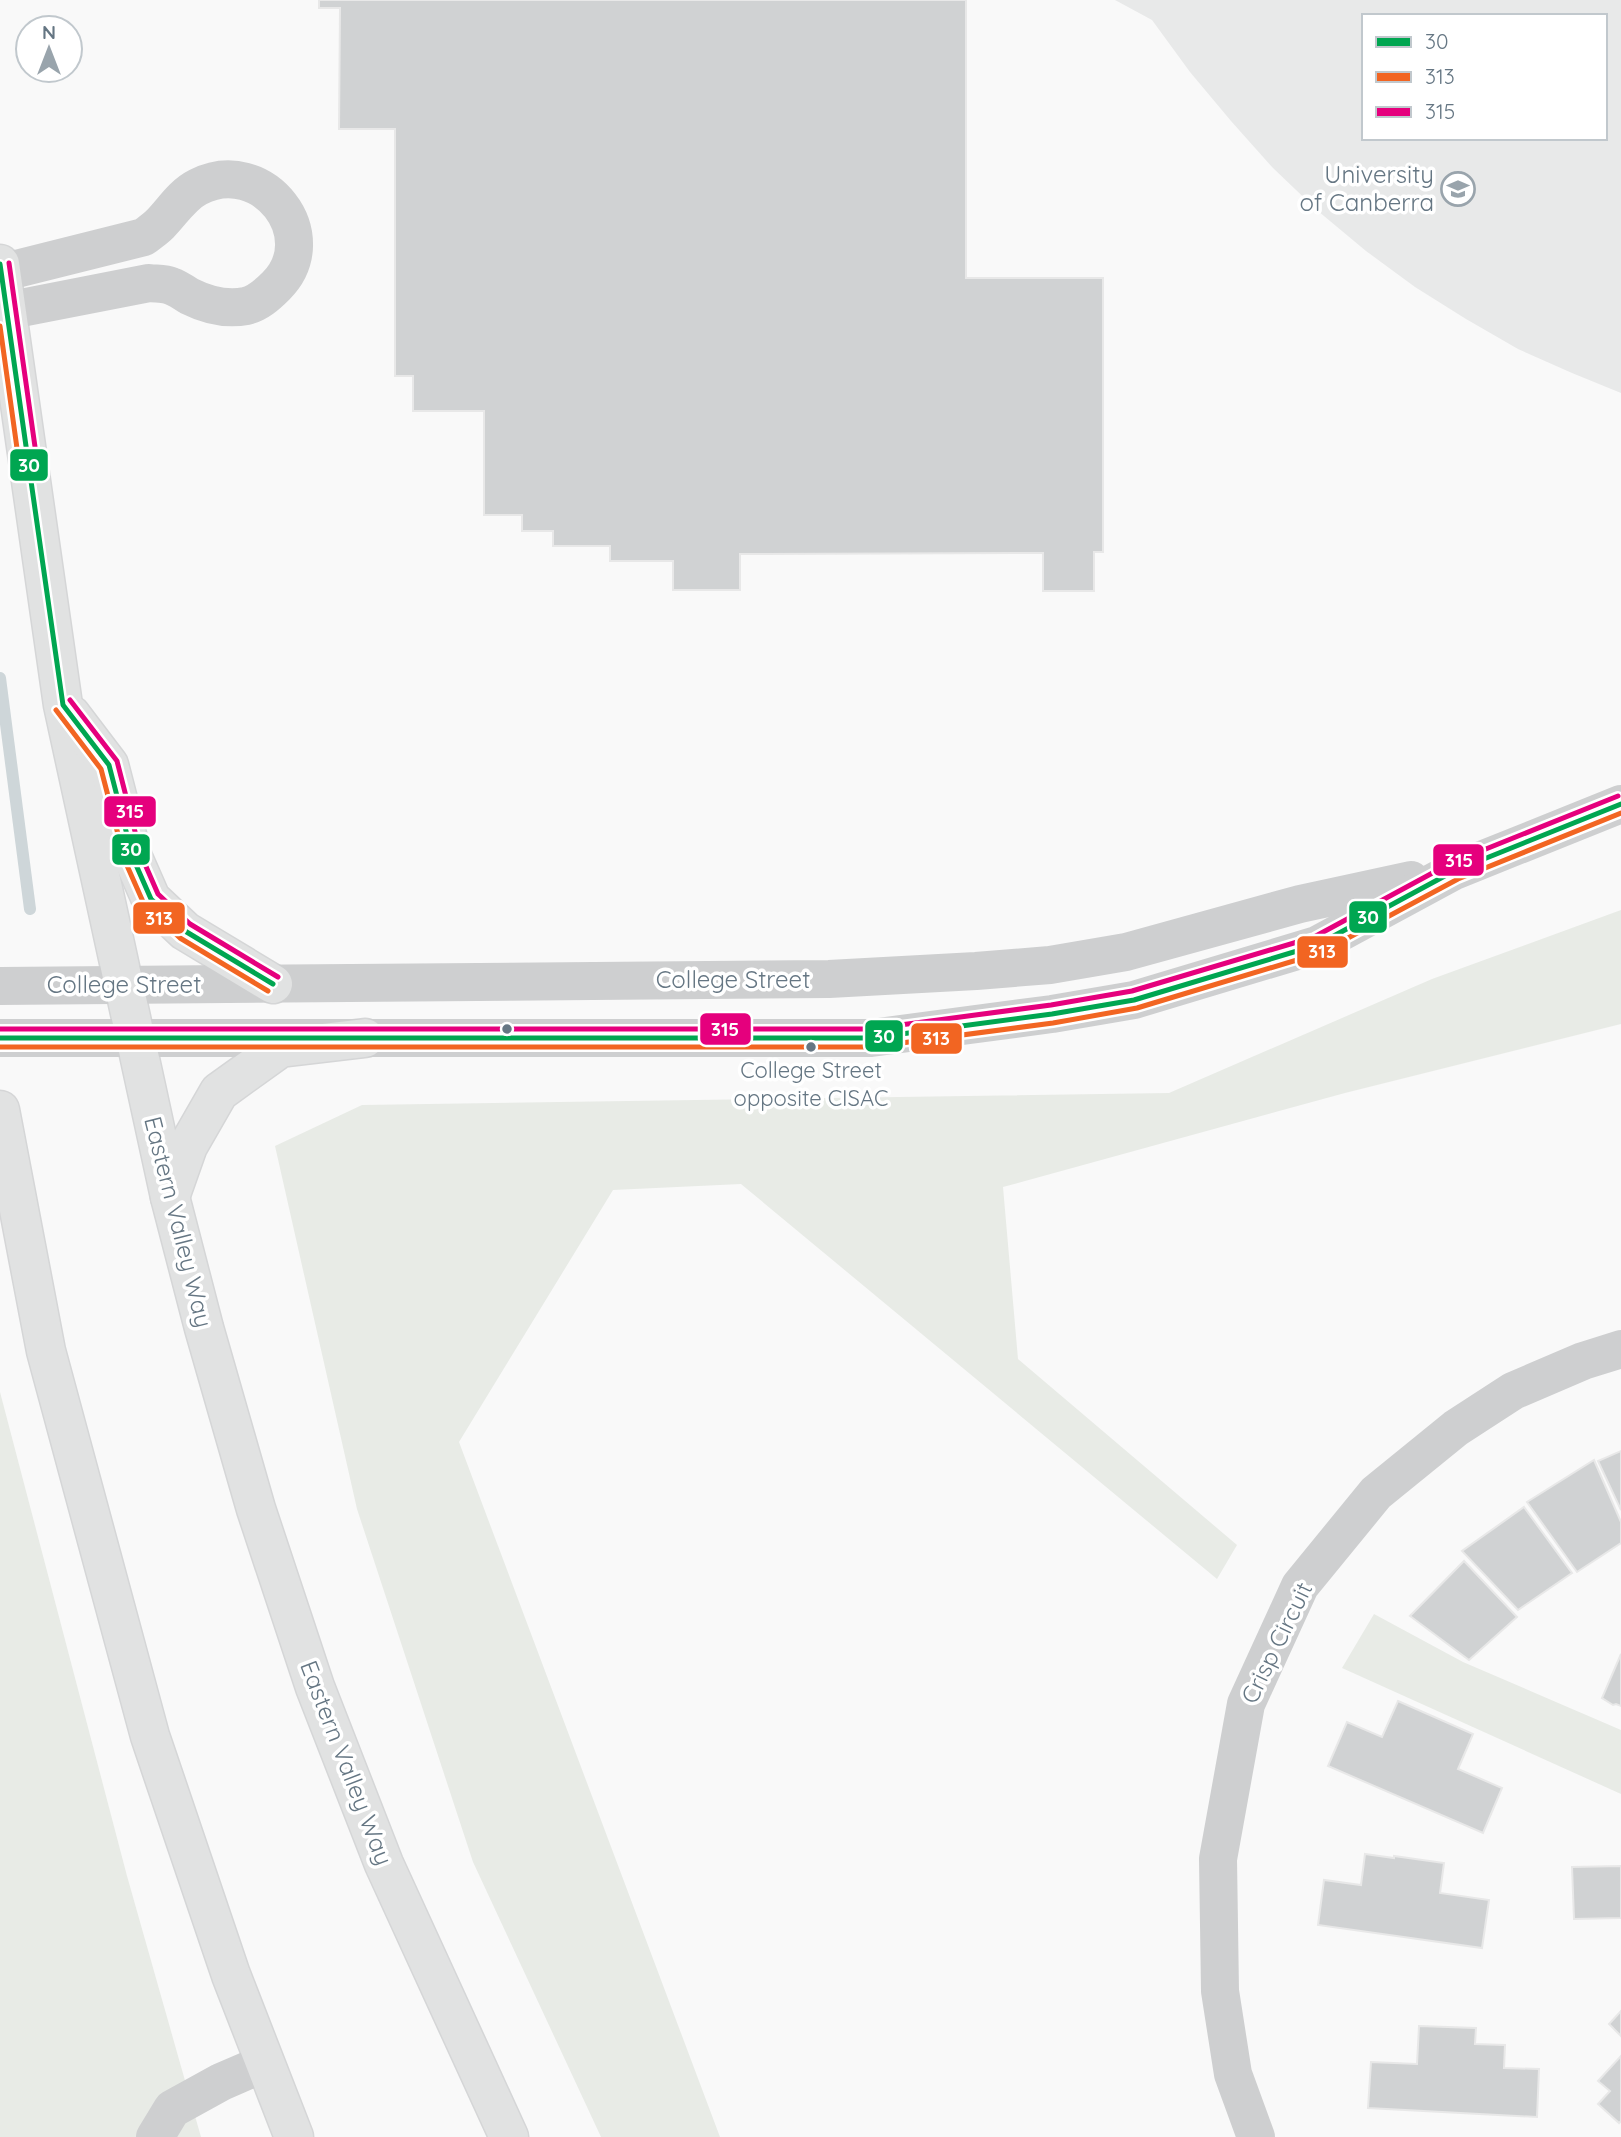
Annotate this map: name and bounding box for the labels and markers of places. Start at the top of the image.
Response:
place label: University of Canberra [1299,159,1434,217]
school or university icon: University of Canberra [1439,170,1477,208]
unlabelled marker [500,1022,514,1036]
marker: College Street opposite CISAC [804,1040,818,1054]
place label: College Street opposite CISAC [734,1056,888,1112]

